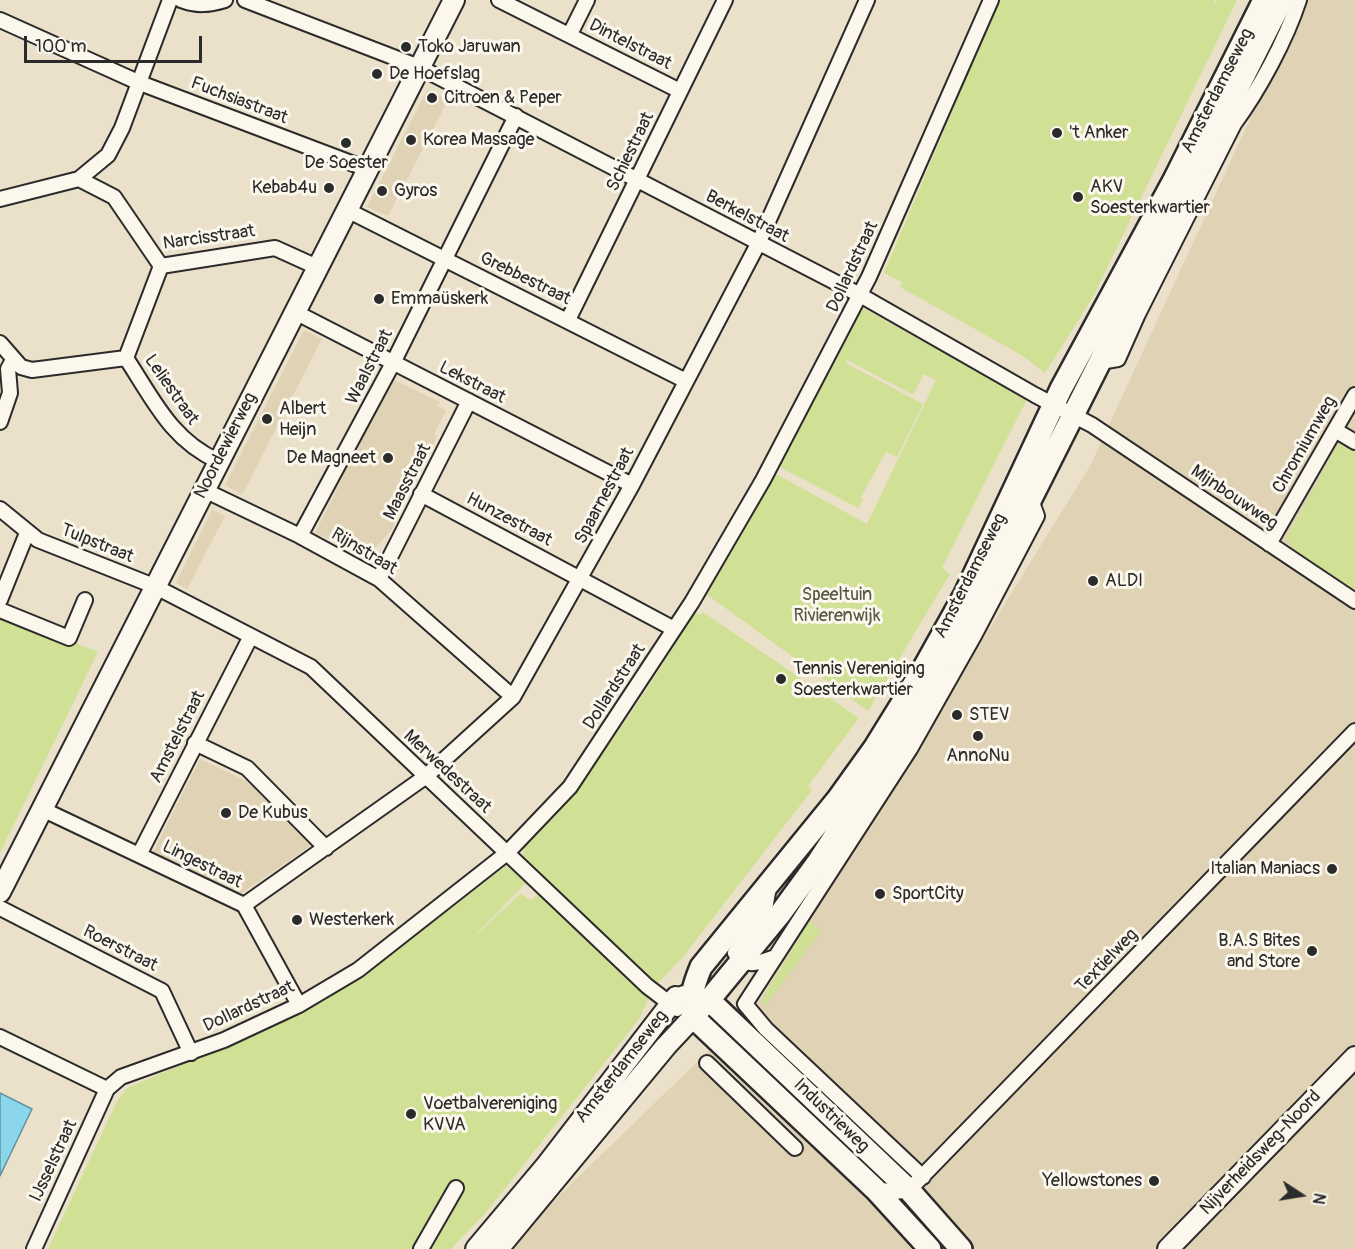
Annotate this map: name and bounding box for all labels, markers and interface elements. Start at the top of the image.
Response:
street label: Dintelstraat [585,15,675,75]
scale bar [27,24,206,62]
street label: Amsterdamseweg [1177,25,1259,157]
text: 100 m [35,35,87,58]
place label: Toko Jaruwan [418,36,521,58]
marker: Toko Jaruwan [399,40,413,54]
place label: De Hoefslag [389,63,480,85]
marker: De Hoefslag [370,67,384,81]
street label: Fuchsiastraat [187,73,291,129]
place label: Citroen & Peper [444,87,562,109]
marker: Citroen & Peper [425,91,439,105]
street label: Schiestraat [603,109,659,195]
place label: 't Anker [1069,122,1128,144]
marker: 't Anker [1050,126,1064,140]
place label: Korea Massage [423,129,534,151]
marker: Korea Massage [404,133,418,147]
marker: De Soester [339,136,353,150]
place label: De Soester [304,152,388,174]
place label: AKV Soesterkwartier [1090,176,1210,219]
place label: Kebab4u [252,177,317,199]
place label: Gyros [394,180,437,202]
marker: Kebab4u [322,181,336,195]
marker: Gyros [375,184,389,198]
street label: Berkelstraat [702,186,792,248]
marker: AKV Soesterkwartier [1071,190,1085,204]
street label: Dollardstraat [823,218,883,316]
street label: Narcisstraat [162,221,256,255]
street label: Grebbestraat [476,248,574,310]
place label: Emmaüskerk [391,288,488,310]
marker: Emmaüskerk [372,292,386,306]
street label: Waalstraat [342,326,398,408]
street label: Leliestraat [139,351,203,429]
street label: Lekstraat [435,357,509,409]
street label: Noordewierweg [190,389,262,503]
street label: Chromiumweg [1269,393,1341,497]
place label: Albert Heijn [279,398,326,440]
marker: Albert Heijn [260,412,274,426]
street label: Maasstraat [380,440,436,524]
street label: Spaarnestraat [570,444,640,548]
place label: De Magneet [286,447,376,469]
marker: De Magneet [381,451,395,465]
street label: Mijnbouwweg [1186,461,1282,535]
street label: Hunzestraat [462,488,556,552]
street label: Amsterdamseweg [930,510,1012,642]
street label: Tulpstraat [58,520,136,568]
street label: Rijnstraat [327,524,401,580]
place label: ALDI [1105,570,1143,592]
marker: ALDI [1086,574,1100,588]
park label: Speeltuin Rivierenwijk [794,584,880,626]
street label: Dollardstraat [579,640,651,734]
place label: Tennis Vereniging Soesterkwartier [793,658,925,700]
marker: Tennis Vereniging Soesterkwartier [774,672,788,686]
street label: Amstelstraat [146,687,210,787]
place label: STEV [969,704,1010,726]
marker: STEV [950,708,964,722]
street label: Merwedestraat [399,726,495,818]
marker: AnnoNu [971,729,985,743]
place label: AnnoNu [946,745,1010,767]
place label: De Kubus [238,802,308,824]
marker: De Kubus [219,806,233,820]
street label: Lingestraat [158,836,246,894]
place label: Italian Maniacs [1210,858,1320,880]
marker: Italian Maniacs [1325,862,1339,876]
place label: SportCity [892,883,964,905]
marker: SportCity [873,887,887,901]
place label: Westerkerk [309,909,394,931]
marker: Westerkerk [290,913,304,927]
street label: Roerstraat [79,921,161,977]
street label: Textielweg [1071,925,1143,997]
place label: B.A.S Bites and Store [1218,930,1300,972]
marker: B.A.S Bites and Store [1305,944,1319,958]
street label: Dollardstraat [200,977,298,1037]
street label: Amsterdamseweg [571,1006,673,1128]
street label: Industrieweg [789,1075,873,1157]
street label: Nijverheidsweg-Noord [1196,1086,1326,1220]
place label: Voetbalvereniging KVVA [423,1093,557,1136]
marker: Voetbalvereniging KVVA [404,1107,418,1121]
street label: IJsselstraat [26,1117,82,1205]
north arrow [1271,1165,1331,1225]
place label: Yellowstones [1043,1170,1142,1192]
marker: Yellowstones [1147,1174,1161,1188]

